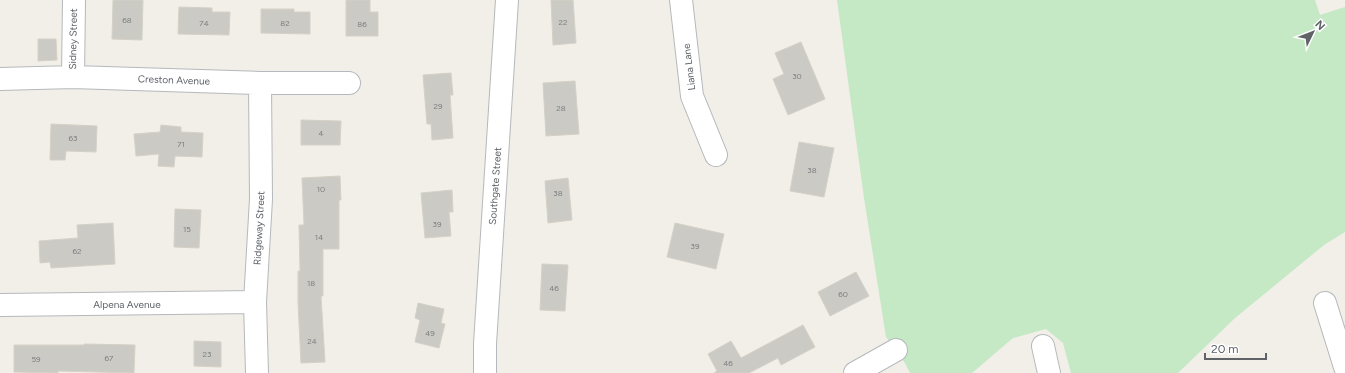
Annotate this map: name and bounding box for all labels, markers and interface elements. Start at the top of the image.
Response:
street label: Sidney Street [66,8,80,70]
north arrow [1293,12,1333,52]
house number: 68 [122,15,132,25]
house number: 22 [559,17,567,27]
house number: 74 [199,18,209,28]
house number: 82 [280,18,290,28]
text: N [1312,18,1328,33]
house number: 86 [357,19,367,29]
street label: Liana Lane [680,42,698,91]
house number: 30 [792,71,802,81]
street label: Creston Avenue [138,72,211,88]
house number: 29 [434,101,443,111]
house number: 28 [556,103,566,113]
house number: 4 [319,128,324,138]
house number: 63 [69,133,77,143]
house number: 71 [177,139,185,149]
street label: Southgate Street [486,147,504,225]
house number: 38 [807,165,817,175]
house number: 10 [317,184,325,194]
house number: 38 [553,188,563,198]
street label: Ridgeway Street [251,190,267,265]
house number: 39 [433,219,442,229]
house number: 15 [183,224,191,234]
house number: 14 [315,232,323,242]
house number: 39 [691,241,700,251]
house number: 62 [73,246,82,256]
house number: 18 [307,278,315,288]
house number: 46 [549,283,559,293]
house number: 60 [838,289,848,299]
street label: Alpena Avenue [93,298,161,311]
house number: 49 [425,328,435,338]
scale bar [1205,335,1266,361]
house number: 24 [307,336,317,346]
text: 20 m [1211,342,1239,356]
house number: 23 [203,349,211,359]
house number: 67 [105,353,114,363]
house number: 59 [31,354,41,364]
house number: 46 [723,358,733,368]

